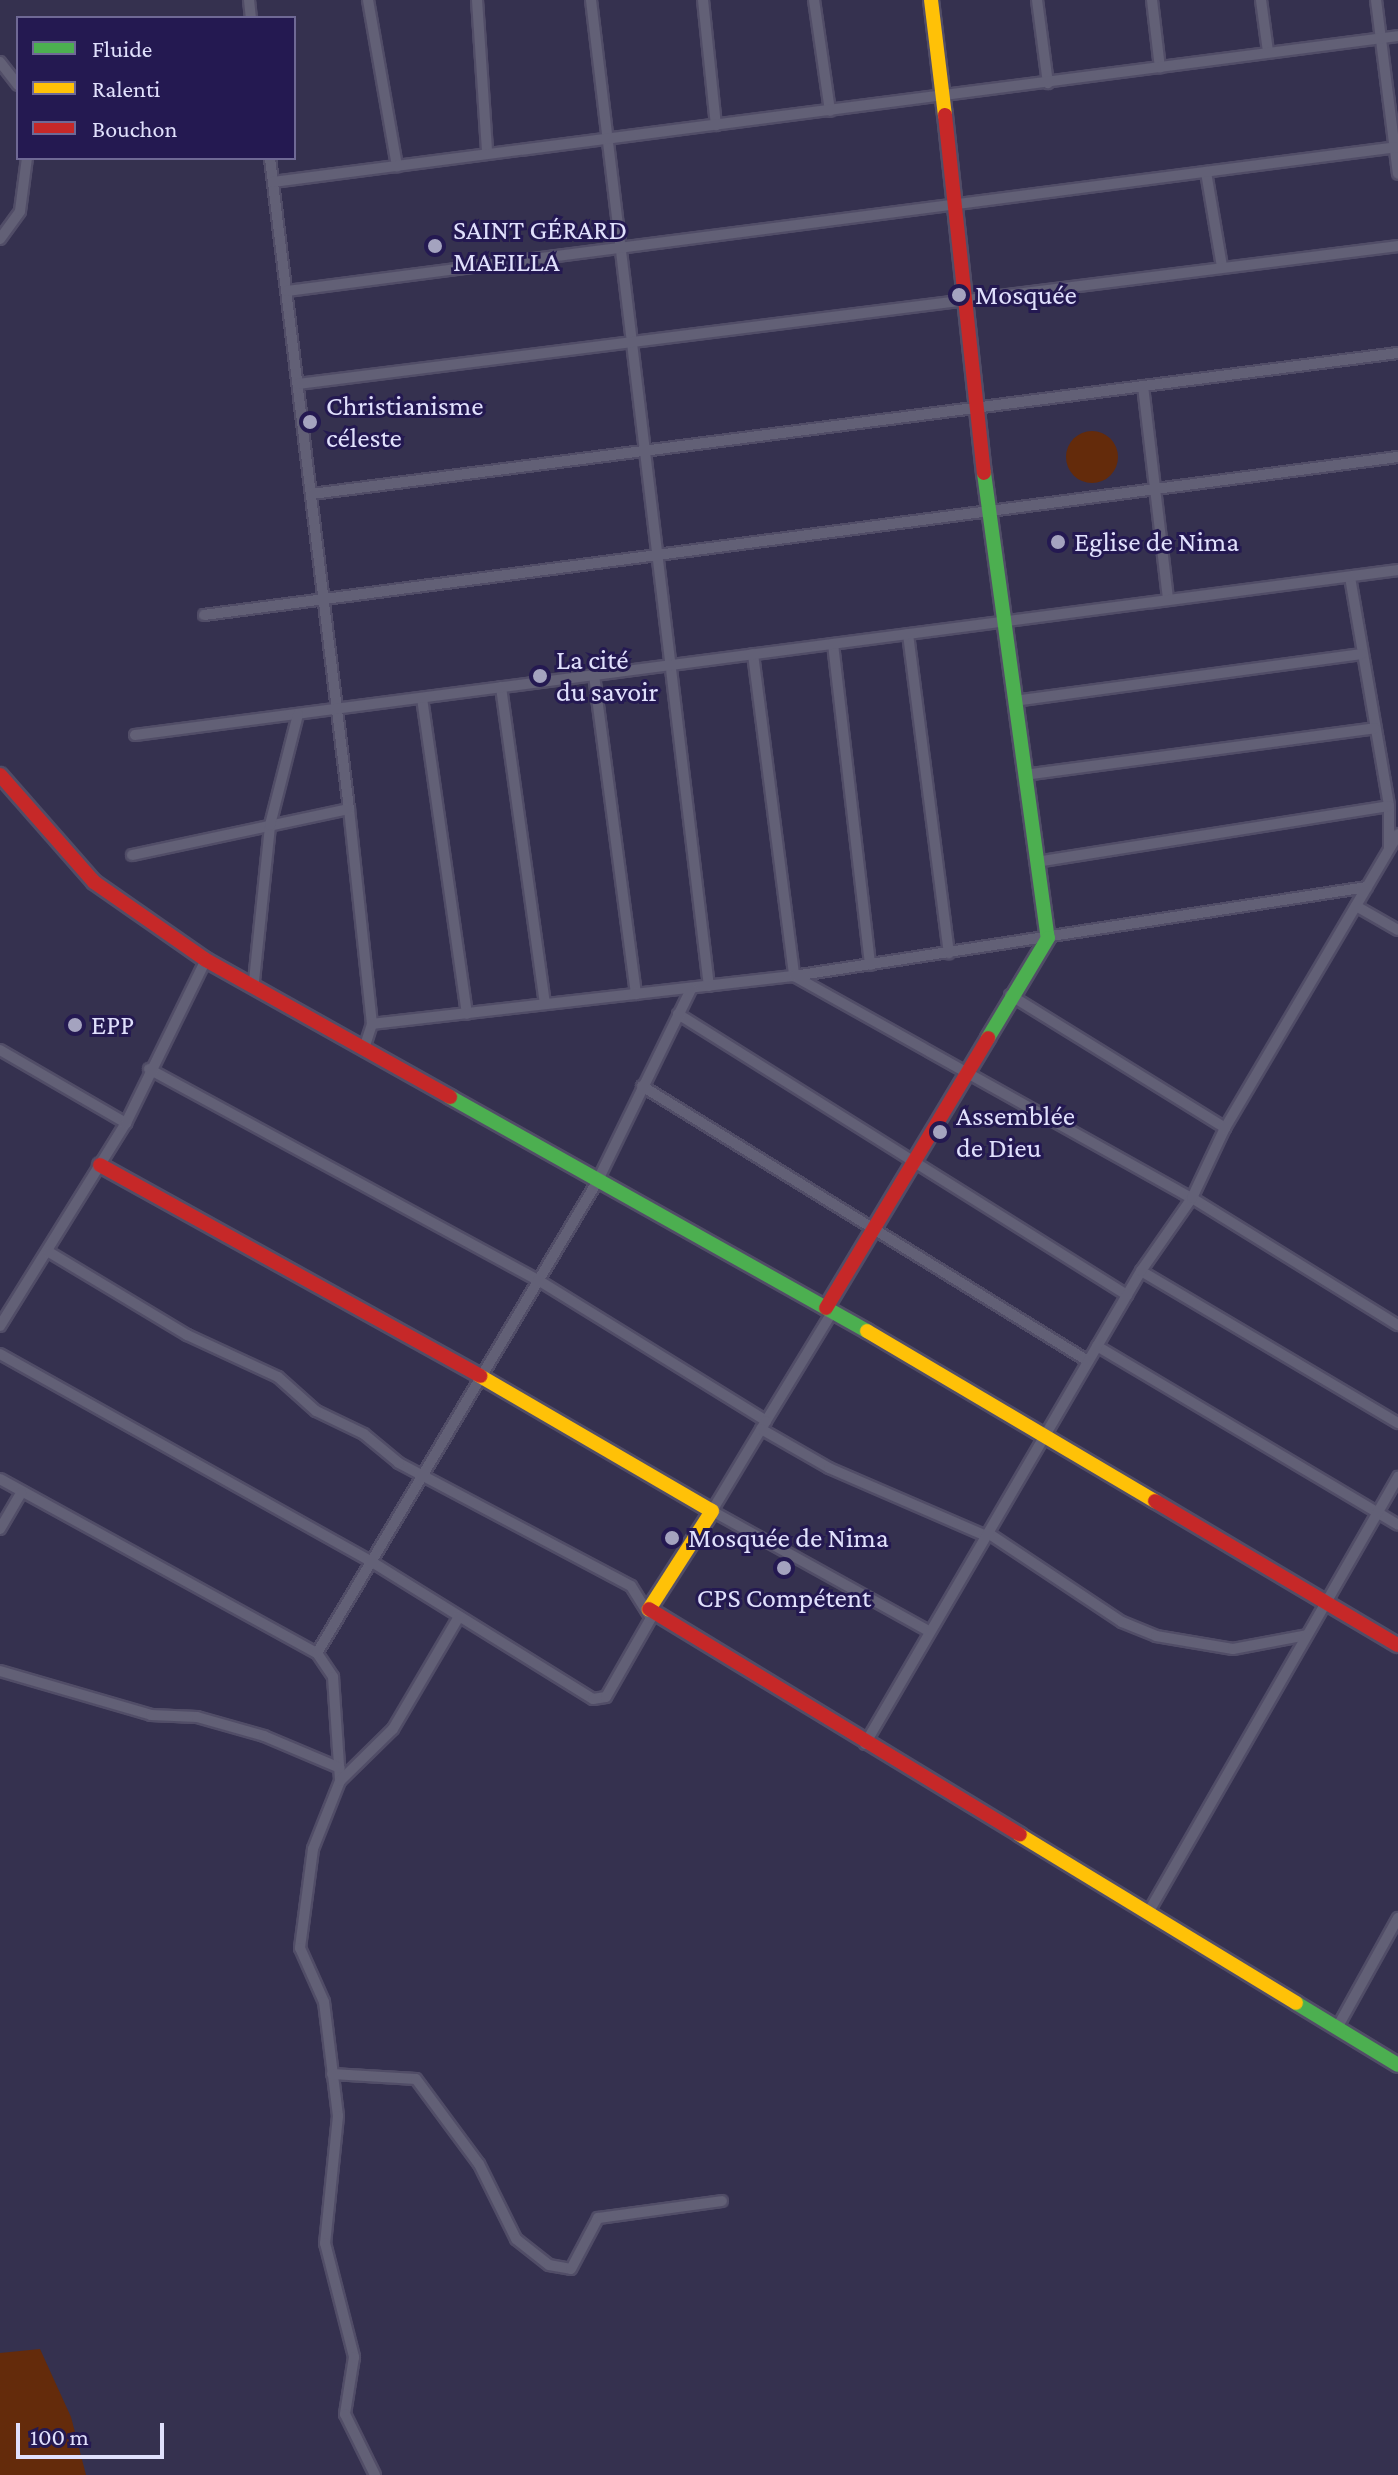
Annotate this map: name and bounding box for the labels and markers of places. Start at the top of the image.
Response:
place label: SAINT GÉRARD MAEILLA [453,213,627,279]
marker: SAINT GÉRARD MAEILLA [424,235,446,257]
place label: Mosquée [975,278,1077,312]
marker: Mosquée [950,286,968,304]
place label: Christianisme céleste [326,389,484,455]
marker: Christianisme céleste [301,413,319,431]
place label: Eglise de Nima [1074,525,1239,559]
marker: Eglise de Nima [1049,533,1067,551]
place label: La cité du savoir [556,643,658,709]
marker: La cité du savoir [531,667,549,685]
place label: EPP [91,1008,134,1042]
marker: EPP [66,1016,84,1034]
place label: Assemblée de Dieu [956,1099,1075,1165]
marker: Assemblée de Dieu [931,1123,949,1141]
place label: Mosquée de Nima [688,1521,889,1555]
marker: Mosquée de Nima [663,1529,681,1547]
marker: CPS Compétent [775,1559,793,1577]
place label: CPS Compétent [697,1581,871,1615]

